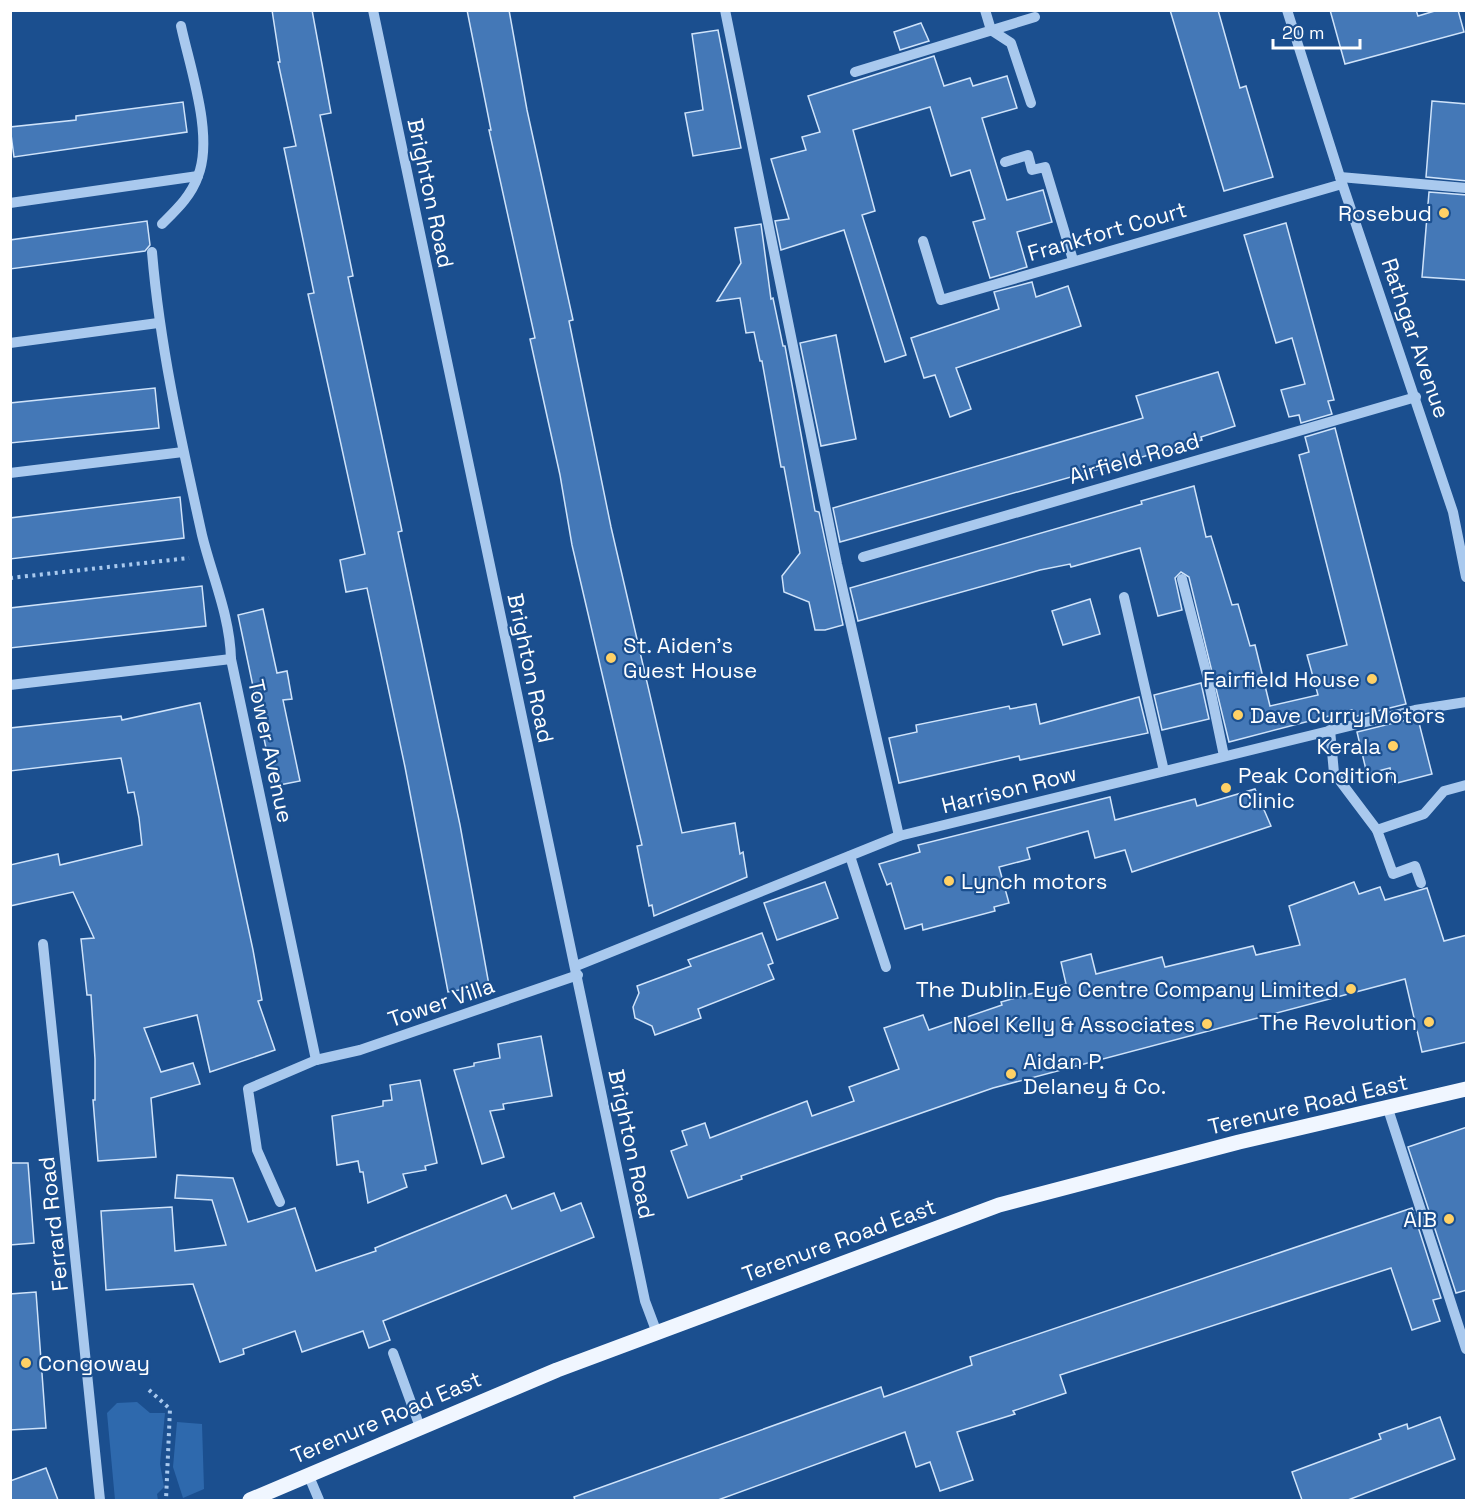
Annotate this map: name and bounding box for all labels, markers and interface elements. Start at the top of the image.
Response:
scale bar [1273,12,1360,50]
text: 20 m [1282,21,1325,44]
street label: Brighton Road [402,116,460,270]
street label: Frankfort Court [1024,195,1190,267]
place label: Rosebud [1338,199,1432,227]
marker: Rosebud [1437,206,1451,220]
street label: Rathgar Avenue [1375,254,1457,422]
street label: Airfield Road [1066,426,1202,490]
street label: Brighton Road [502,591,560,745]
place label: St. Aiden's Guest House [623,631,757,684]
marker: St. Aiden's Guest House [604,651,618,665]
place label: Fairfield House [1203,665,1360,693]
marker: Fairfield House [1365,672,1379,686]
street label: Tower Avenue [242,677,300,825]
place label: Dave Curry Motors [1250,701,1445,729]
marker: Dave Curry Motors [1231,708,1245,722]
place label: Kerala [1316,732,1381,760]
marker: Kerala [1386,739,1400,753]
street label: Harrison Row [939,759,1079,819]
place label: Peak Condition Clinic [1238,761,1397,814]
marker: Peak Condition Clinic [1219,781,1233,795]
place label: Lynch motors [961,867,1107,895]
marker: Lynch motors [942,874,956,888]
street label: Tower Villa [384,971,498,1033]
place label: The Dublin Eye Centre Company Limited [916,975,1339,1003]
marker: The Dublin Eye Centre Company Limited [1344,982,1358,996]
place label: The Revolution [1259,1008,1417,1036]
place label: Noel Kelly & Associates [953,1010,1195,1038]
marker: The Revolution [1422,1015,1436,1029]
marker: Noel Kelly & Associates [1200,1017,1214,1031]
place label: Aidan P. Delaney & Co. [1023,1047,1166,1100]
street label: Brighton Road [603,1067,661,1221]
marker: Aidan P. Delaney & Co. [1004,1067,1018,1081]
street label: Terenure Road East [1205,1067,1411,1141]
street label: Ferrard Road [32,1155,74,1293]
street label: Terenure Road East [738,1192,940,1288]
place label: AIB [1403,1205,1437,1233]
marker: AIB [1442,1212,1456,1226]
place label: Congoway [38,1349,150,1377]
marker: Congoway [19,1356,33,1370]
street label: Terenure Road East [287,1364,485,1470]

